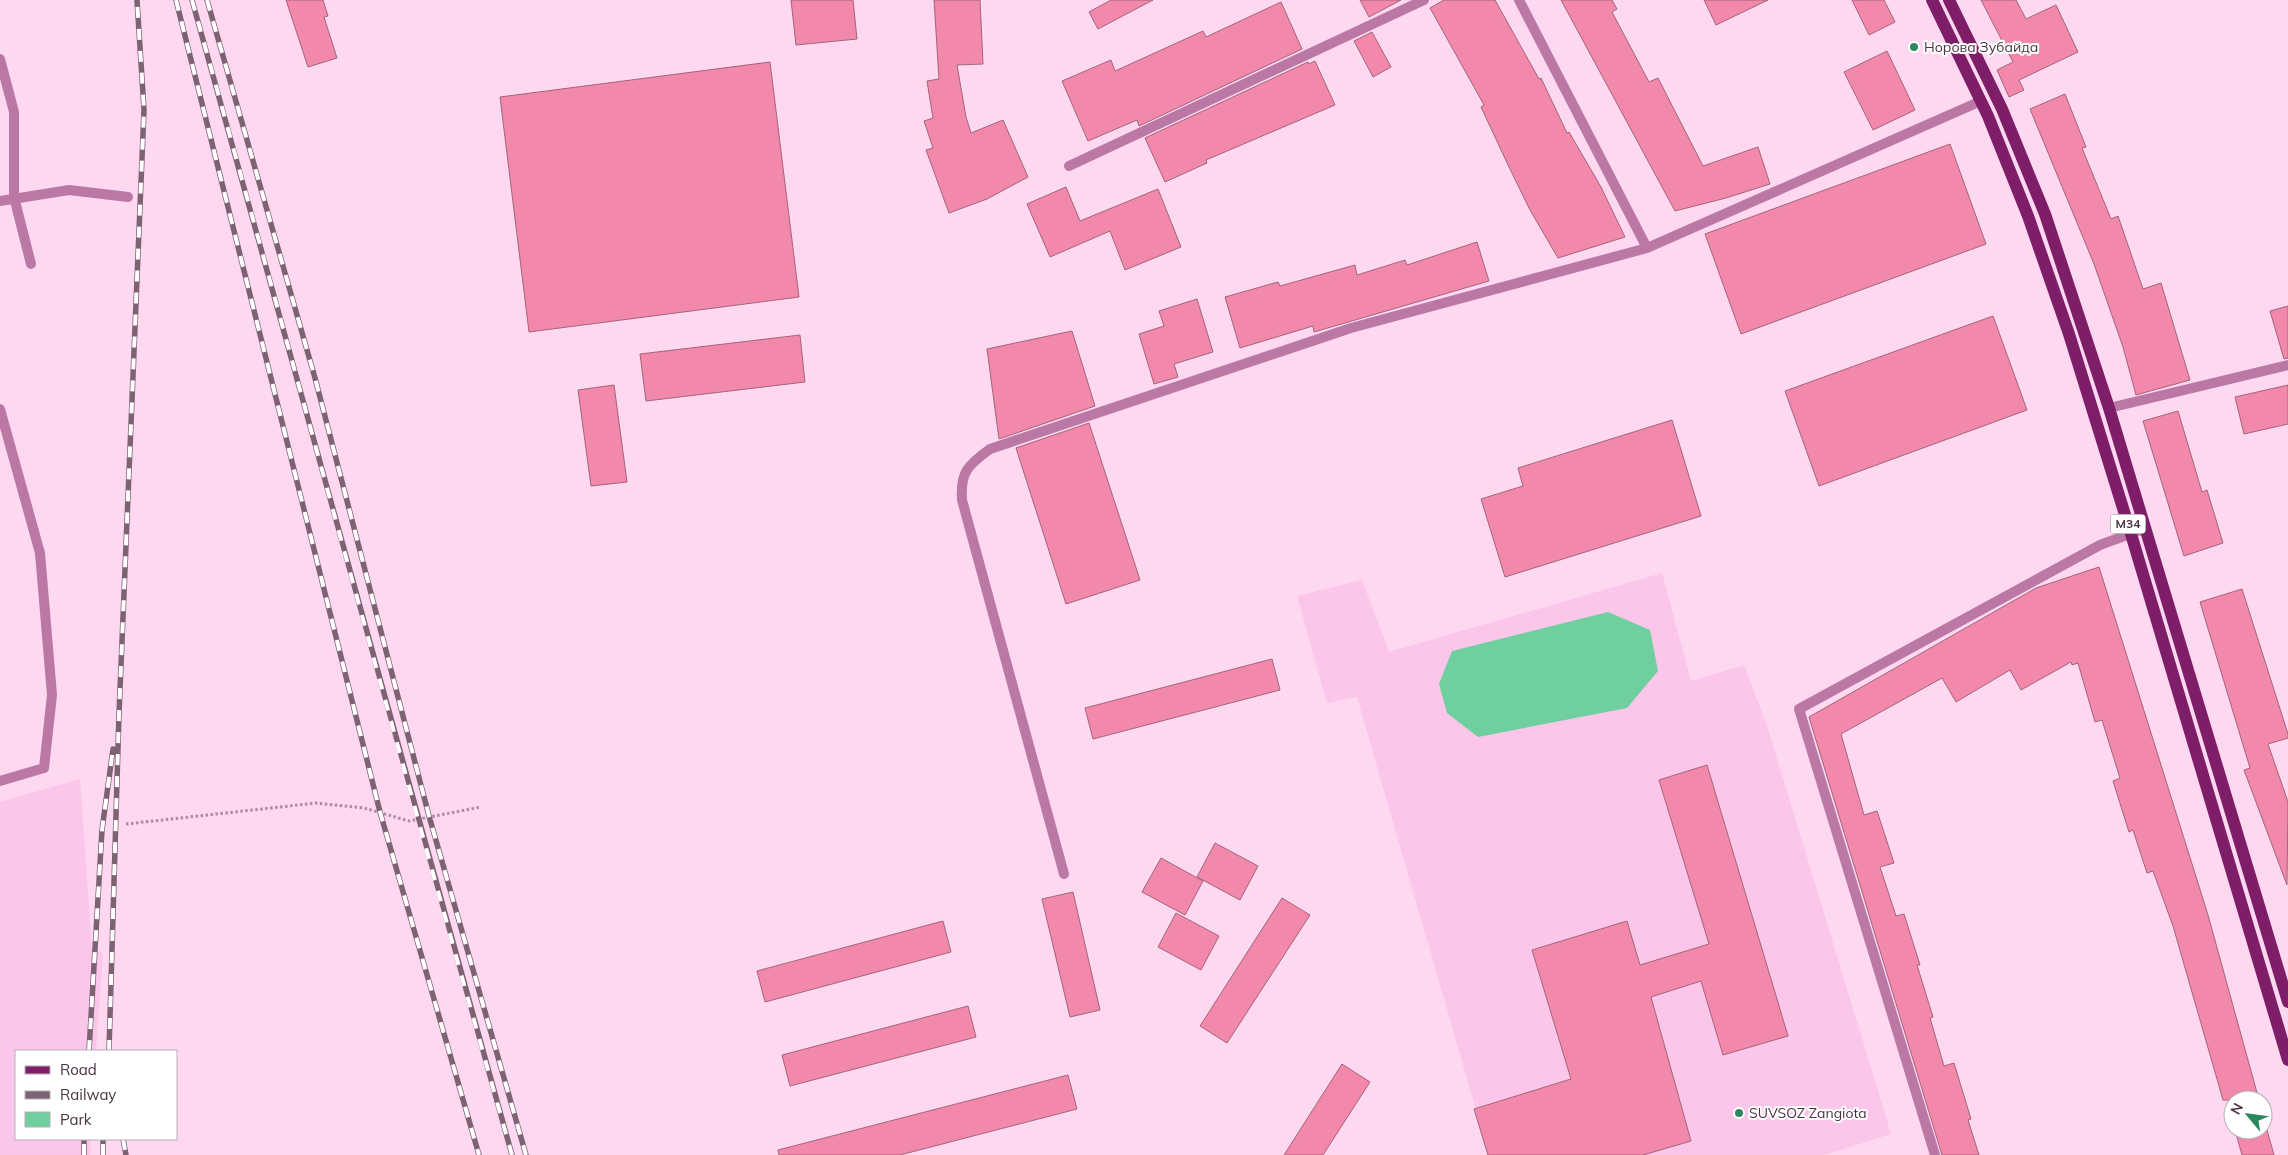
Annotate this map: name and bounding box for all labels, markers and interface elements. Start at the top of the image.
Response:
place label: Норова Зубайда [1924,38,2038,56]
marker: Норова Зубайда [1908,41,1920,53]
road number: M34 [2110,514,2146,534]
legend [15,1050,178,1140]
text: Road [60,1060,97,1079]
text: Railway [60,1085,116,1104]
north arrow [2223,1090,2273,1140]
text: N [2226,1100,2247,1118]
place label: SUVSOZ Zangiota [1749,1104,1867,1122]
marker: SUVSOZ Zangiota [1733,1107,1745,1119]
text: Park [60,1110,92,1129]

